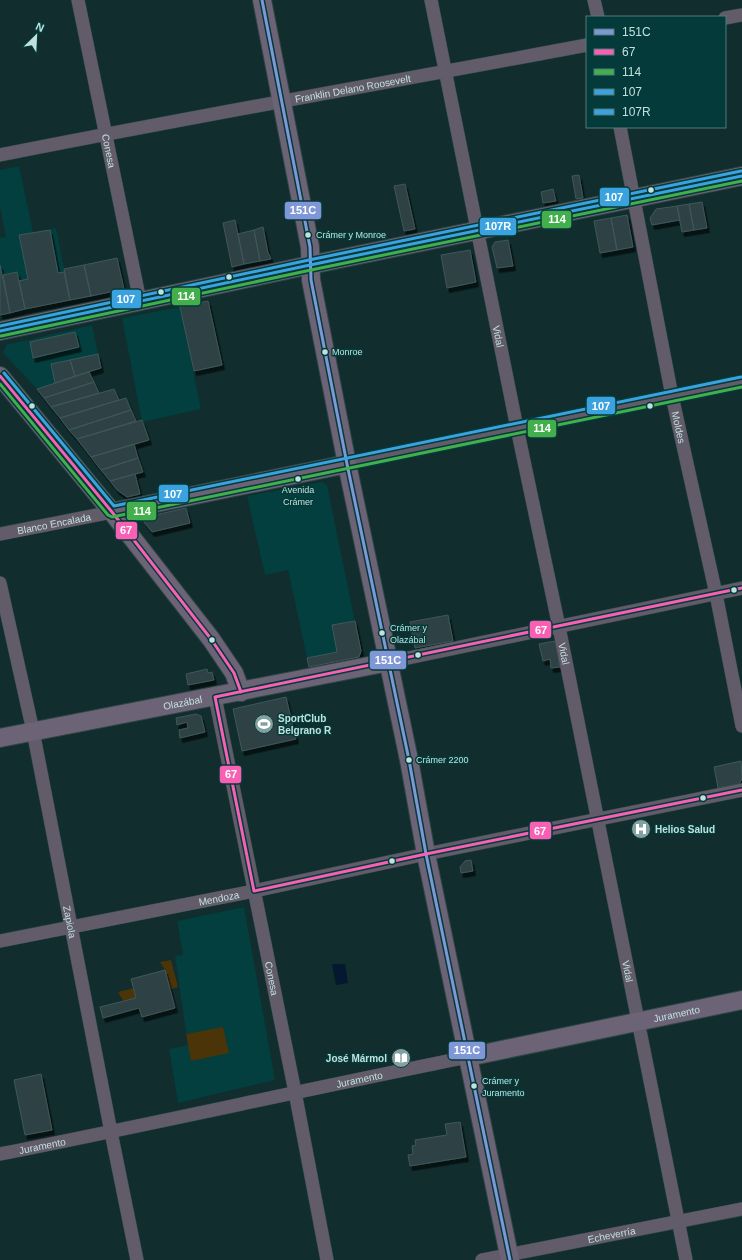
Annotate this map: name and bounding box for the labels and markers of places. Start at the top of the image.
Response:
unlabelled marker [646,185,656,195]
marker: Crámer y Monroe [303,230,313,240]
place label: Crámer y Monroe [316,230,386,240]
unlabelled marker [224,272,234,282]
unlabelled marker [156,287,166,297]
marker: Monroe [320,347,330,357]
place label: Monroe [332,347,363,357]
unlabelled marker [27,401,37,411]
unlabelled marker [645,401,655,411]
marker: Avenida Crámer [293,474,303,484]
place label: Avenida Crámer [282,485,314,507]
unlabelled marker [729,585,739,595]
place label: Crámer y Olazábal [390,623,428,645]
marker: Crámer y Olazábal [377,628,387,638]
unlabelled marker [207,635,217,645]
unlabelled marker [413,650,423,660]
sports icon: SportClub Belgrano R [253,713,275,735]
place label: SportClub Belgrano R [278,713,332,736]
marker: Crámer 2200 [404,755,414,765]
place label: Crámer 2200 [416,755,469,765]
unlabelled marker [698,793,708,803]
hospital icon: Helios Salud [630,818,652,840]
place label: Helios Salud [655,824,715,835]
unlabelled marker [387,856,397,866]
library icon: José Mármol [390,1047,412,1069]
place label: José Mármol [326,1053,387,1064]
place label: Crámer y Juramento [482,1076,525,1098]
marker: Crámer y Juramento [469,1081,479,1091]

